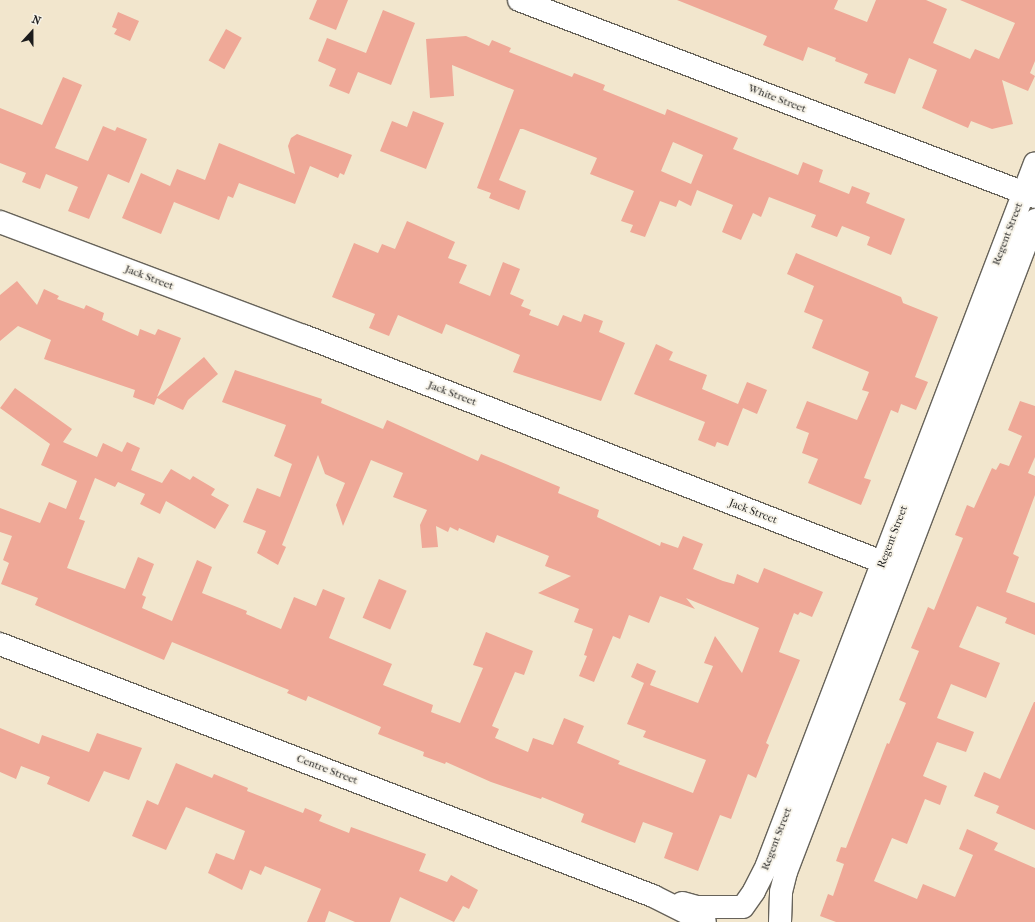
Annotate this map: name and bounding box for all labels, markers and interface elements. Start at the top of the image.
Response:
north arrow [12,12,52,52]
text: N [30,13,43,28]
street label: White Street [746,82,808,116]
street label: Regent Street [990,201,1026,267]
street label: Jack Street [123,263,175,293]
street label: Jack Street [426,379,478,409]
street label: Jack Street [727,497,779,527]
street label: Regent Street [875,504,911,570]
street label: Centre Street [295,752,359,788]
street label: Regent Street [759,806,795,872]

